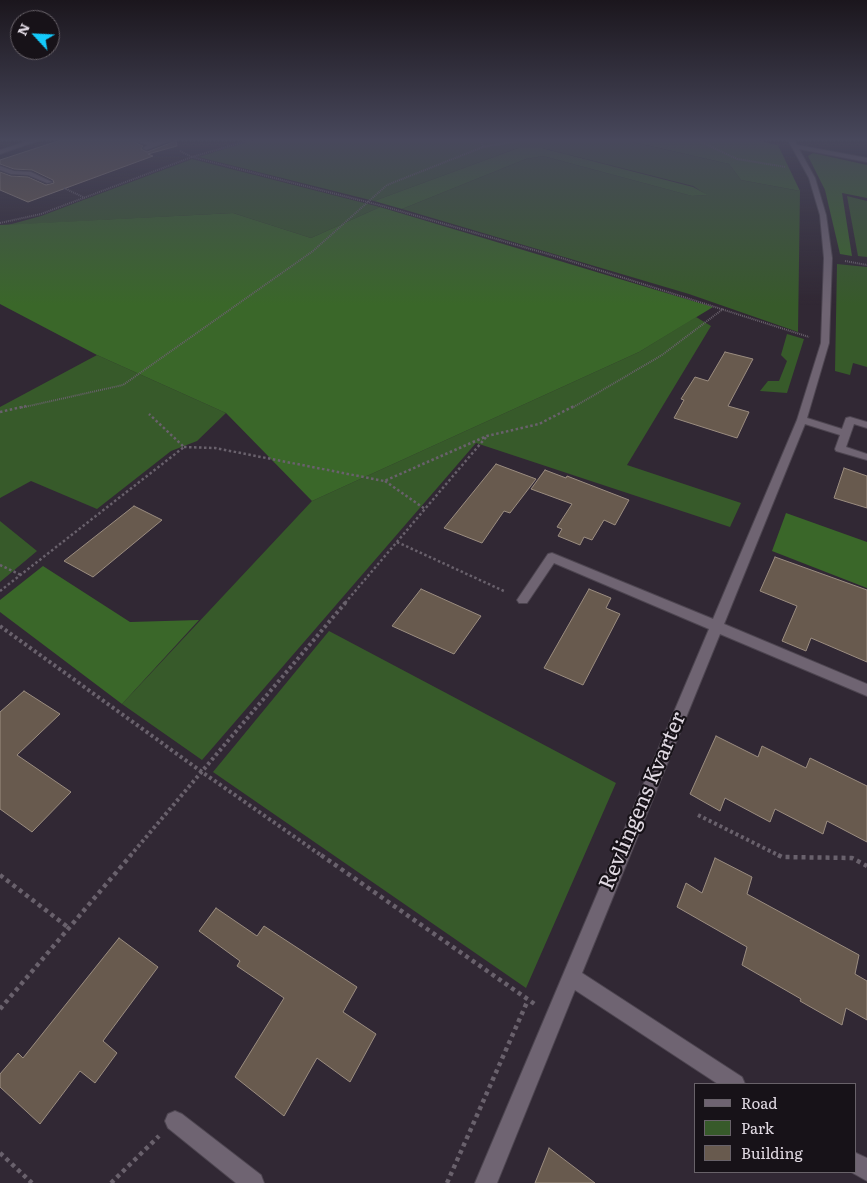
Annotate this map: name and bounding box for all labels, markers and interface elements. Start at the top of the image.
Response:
north arrow [10,10,60,60]
text: N [11,20,34,39]
street label: Revlingens Kvarter [594,708,692,894]
legend [694,1083,857,1173]
text: Road [741,1091,777,1114]
text: Park [741,1116,774,1139]
text: Building [741,1141,803,1164]

